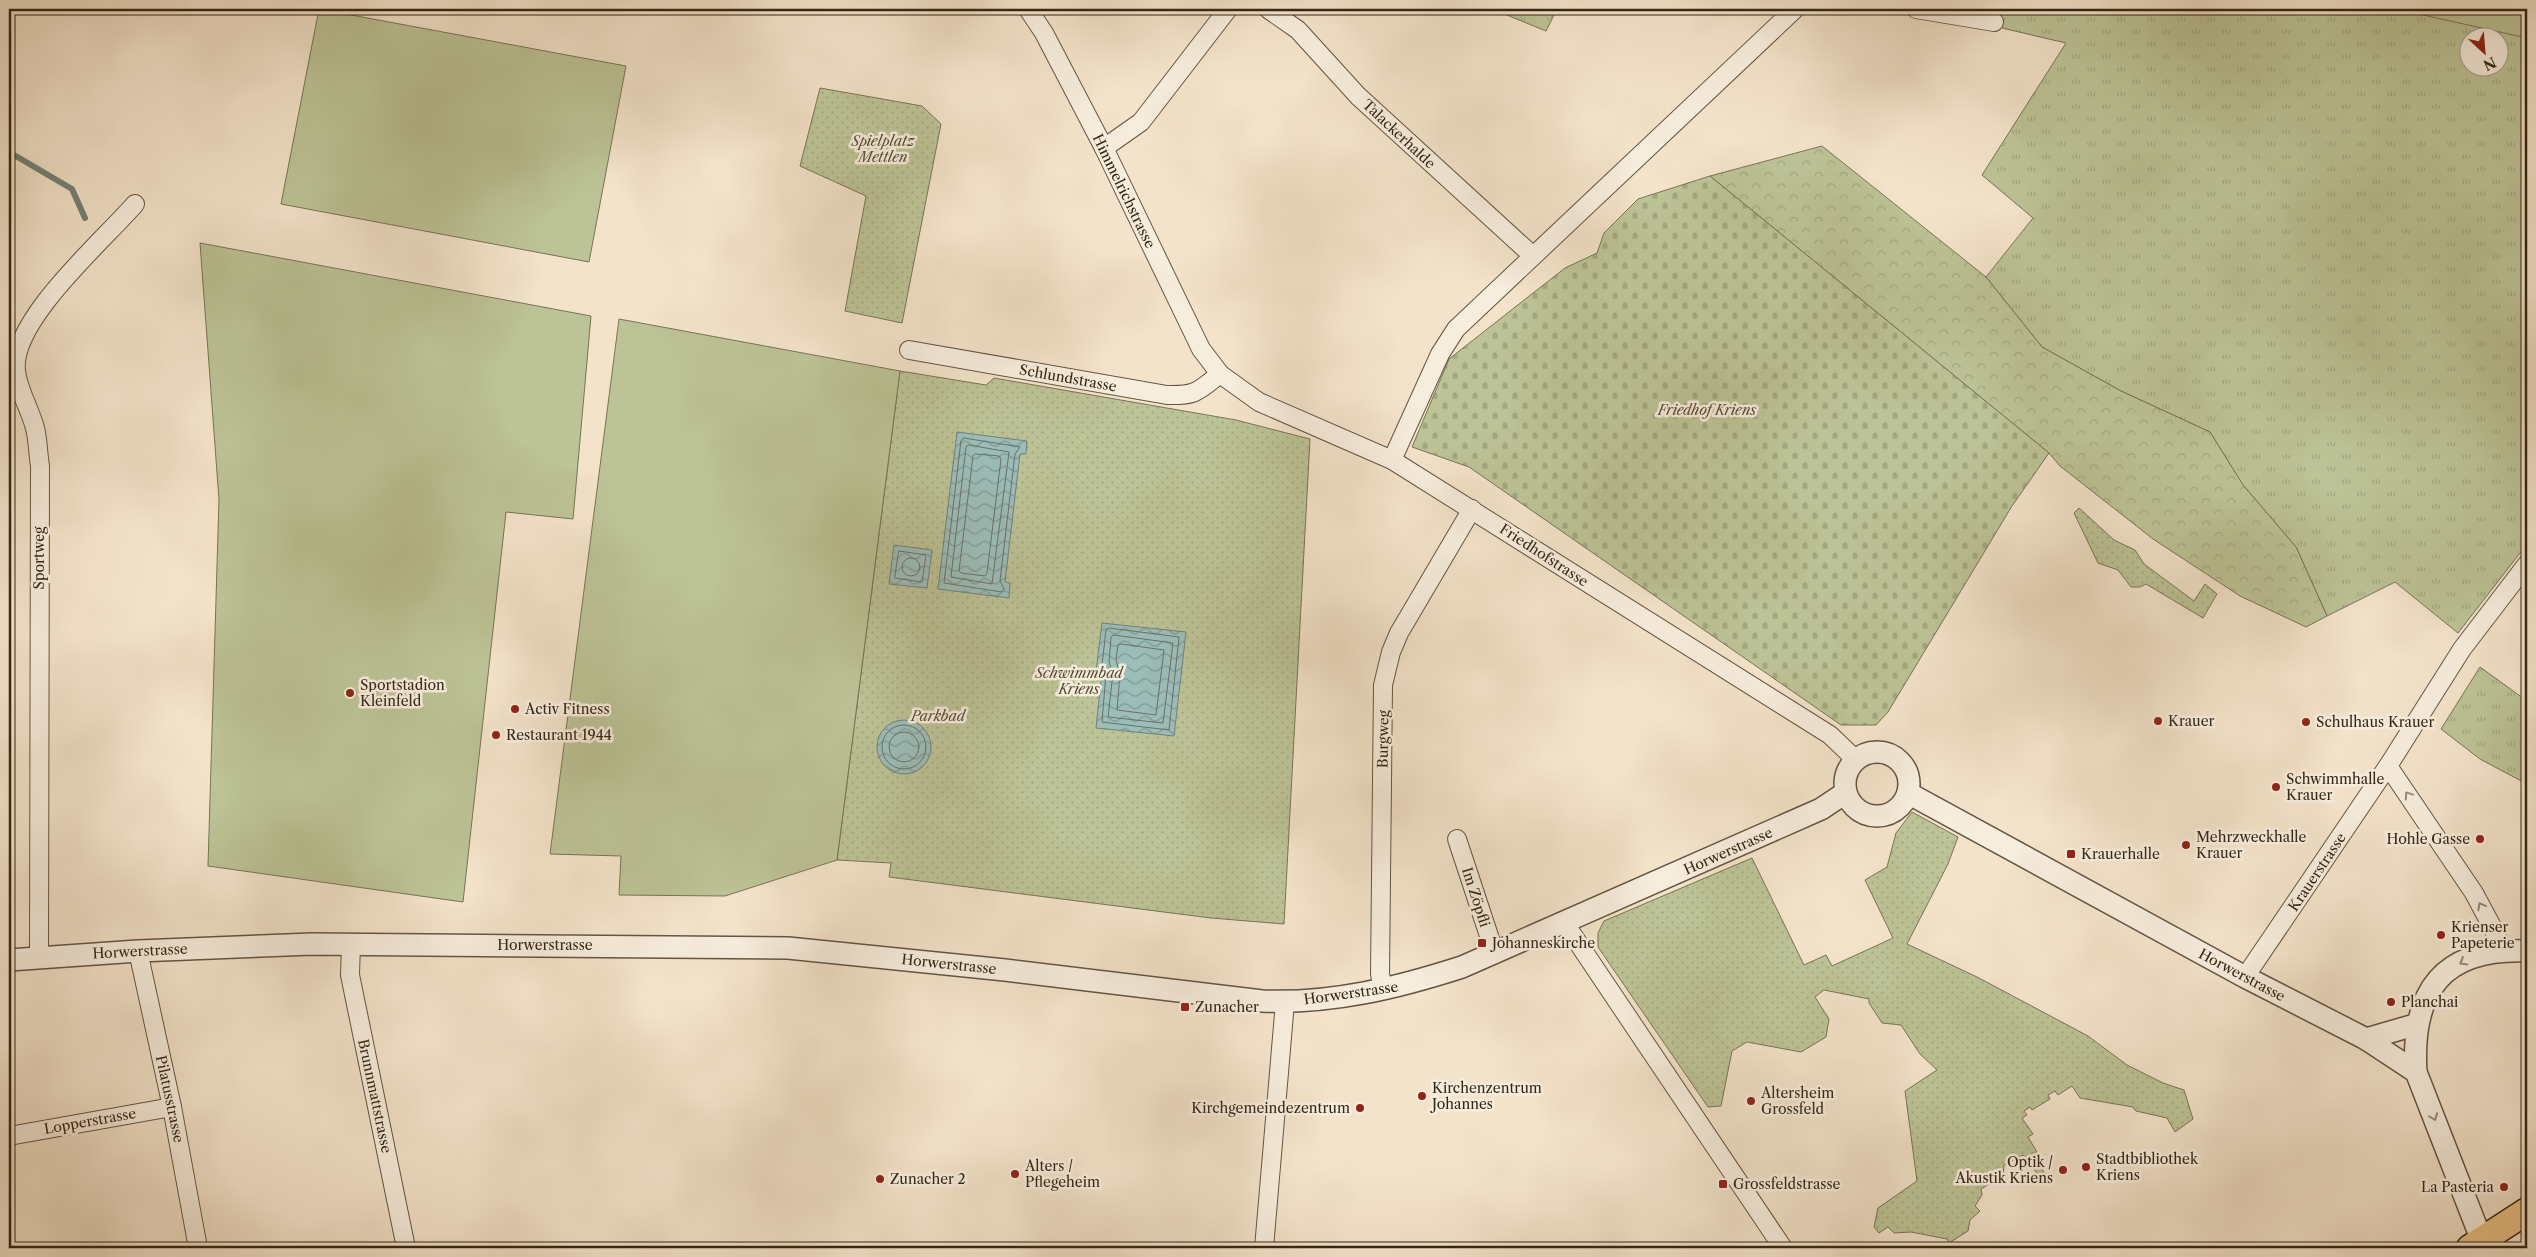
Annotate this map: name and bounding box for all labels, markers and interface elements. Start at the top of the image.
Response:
north arrow [2458,28,2508,78]
text: N [2480,53,2499,74]
street label: Talackerhalde [1359,96,1439,173]
street label: Himmelrichstrasse [1089,131,1160,251]
park label: Spielplatz Mettlen [851,132,916,166]
street label: Schlundstrasse [1018,361,1118,395]
park label: Friedhof Kriens [1657,401,1757,419]
street label: Friedhofstrasse [1496,520,1592,590]
street label: Sportweg [30,526,48,589]
park label: Schwimmbad Kriens [1034,664,1124,698]
place label: Sportstadion Kleinfeld [360,676,445,710]
marker: Sportstadion Kleinfeld [344,687,356,699]
place label: Activ Fitness [524,700,610,718]
marker: Activ Fitness [509,703,521,715]
park label: Parkbad [910,707,967,725]
street label: Burgweg [1373,709,1393,768]
place label: Krauer [2168,712,2215,730]
place label: Schulhaus Krauer [2316,713,2434,731]
marker: Krauer [2152,715,2164,727]
marker: Schulhaus Krauer [2300,716,2312,728]
place label: Restaurant 1944 [506,726,612,744]
marker: Restaurant 1944 [490,729,502,741]
place label: Schwimmhalle Krauer [2286,770,2385,804]
marker: Schwimmhalle Krauer [2270,781,2282,793]
one-way arrow [2405,791,2414,801]
street label: Horwerstrasse [1681,823,1775,879]
place label: Mehrzweckhalle Krauer [2196,828,2307,862]
street label: Krauerstrasse [2284,829,2350,915]
place label: Hohle Gasse [2387,830,2470,848]
marker: Hohle Gasse [2474,833,2486,845]
marker: Mehrzweckhalle Krauer [2180,839,2192,851]
place label: Krauerhalle [2081,845,2160,863]
marker: Krauerhalle [2065,848,2077,860]
street label: Im Zöpfli [1458,865,1494,929]
one-way arrow [2477,902,2487,911]
place label: Krienser Papeterie [2451,918,2515,952]
marker: Krienser Papeterie [2435,929,2447,941]
place label: Johanneskirche [1490,934,1595,952]
street label: Horwerstrasse [497,936,593,954]
marker: Johanneskirche [1476,937,1488,949]
street label: Horwerstrasse [92,940,188,962]
street label: Horwerstrasse [2196,945,2288,1005]
street label: Horwerstrasse [901,950,997,978]
one-way arrow [2460,955,2469,965]
street label: Horwerstrasse [1303,977,1400,1009]
place label: Planchai [2401,993,2458,1011]
marker: Planchai [2385,996,2397,1008]
place label: Zunacher [1195,998,1259,1016]
marker: Zunacher [1179,1001,1191,1013]
street label: Brunnmattstrasse [354,1037,396,1155]
street label: Pilatusstrasse [152,1054,188,1145]
place label: Kirchenzentrum Johannes [1430,1079,1542,1113]
place label: Altersheim Grossfeld [1760,1084,1834,1118]
marker: Kirchenzentrum Johannes [1416,1090,1428,1102]
marker: Altersheim Grossfeld [1745,1095,1757,1107]
place label: Kirchgemeindezentrum [1191,1099,1350,1117]
marker: Kirchgemeindezentrum [1354,1102,1366,1114]
street label: Lopperstrasse [43,1104,137,1138]
one-way arrow [2428,1112,2438,1121]
place label: Stadtbibliothek Kriens [2096,1150,2199,1184]
place label: Optik / Akustik Kriens [1954,1153,2053,1187]
place label: Alters / Pflegeheim [1024,1157,1100,1191]
marker: Stadtbibliothek Kriens [2080,1161,2092,1173]
marker: Optik / Akustik Kriens [2057,1164,2069,1176]
marker: Alters / Pflegeheim [1009,1168,1021,1180]
place label: Zunacher 2 [890,1170,965,1188]
marker: Zunacher 2 [874,1173,886,1185]
place label: Grossfeldstrasse [1733,1175,1840,1193]
marker: Grossfeldstrasse [1717,1178,1729,1190]
place label: La Pasteria [2421,1178,2495,1196]
marker: La Pasteria [2498,1181,2510,1193]

